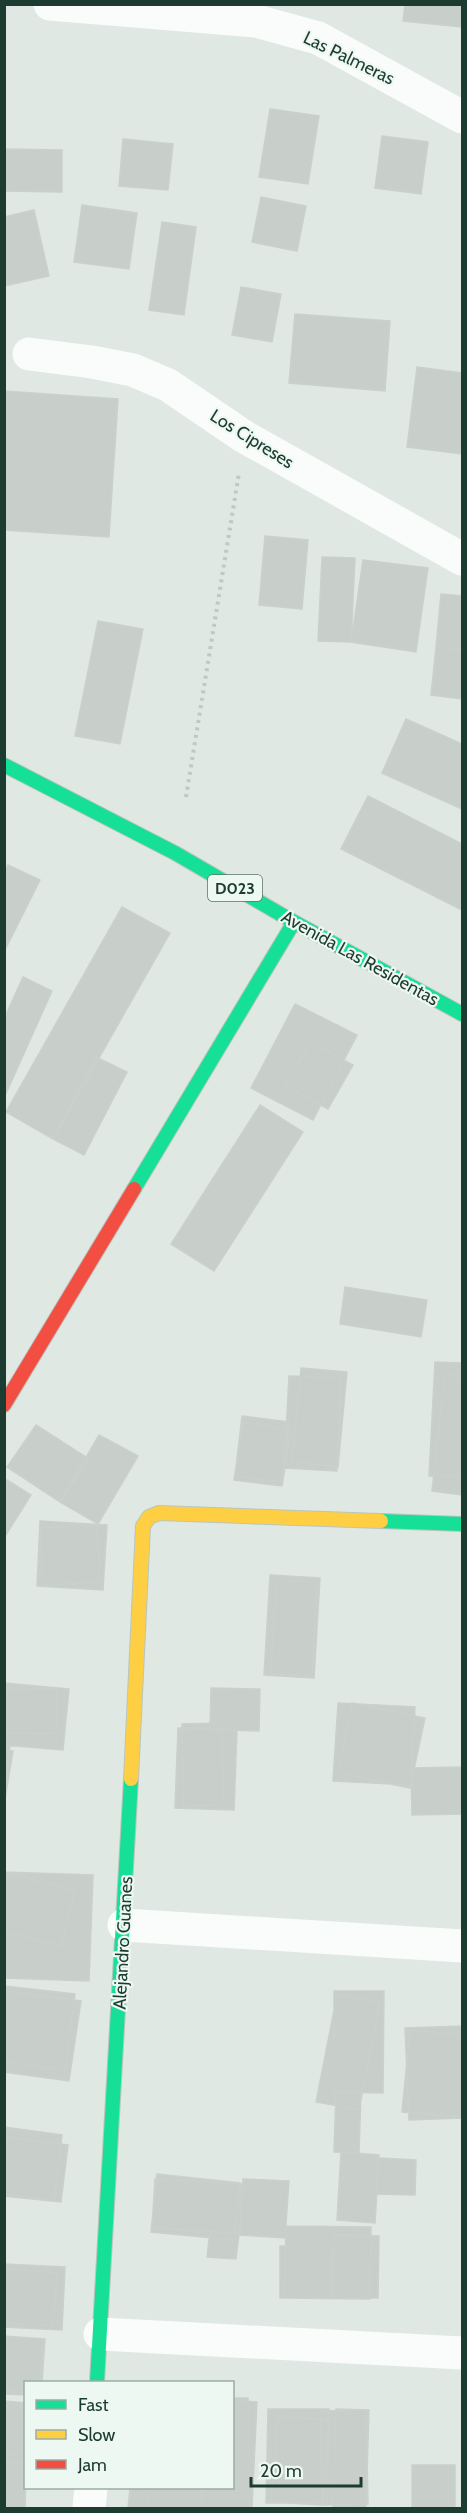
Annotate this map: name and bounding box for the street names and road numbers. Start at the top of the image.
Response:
street label: Las Palmeras [300,26,398,90]
street label: Los Cipreses [206,405,298,473]
road number: D023 [208,875,262,901]
street label: Avenida Las Residentas [278,906,442,1010]
street label: Alejandro Guanes [109,1876,137,2010]

